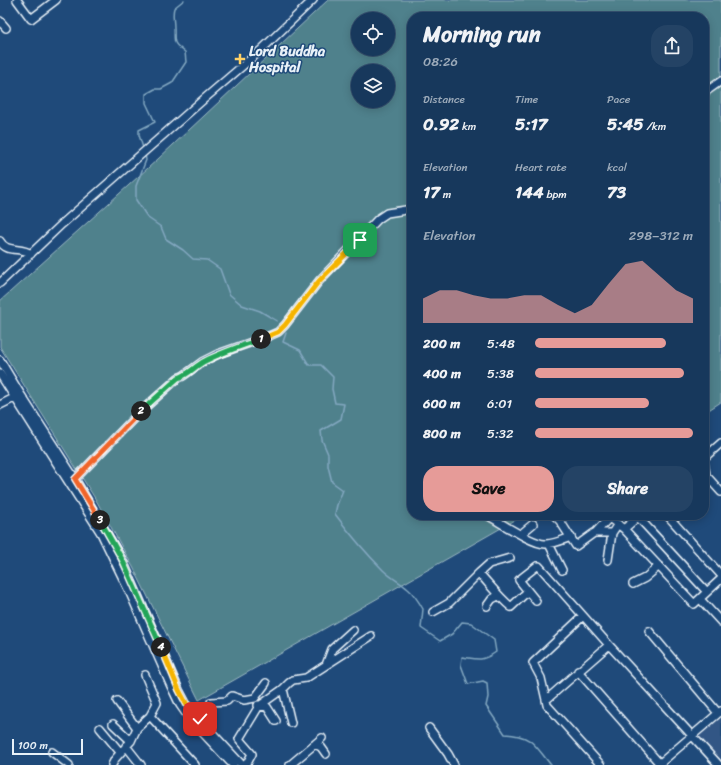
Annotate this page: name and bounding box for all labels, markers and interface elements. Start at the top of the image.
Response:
map controls [351,12,395,108]
button: locate [351,12,395,56]
text: Morning run [423,15,541,54]
button: share [651,25,693,67]
place label: Lord Buddha Hospital [248,39,326,80]
text: 08:26 [423,50,458,73]
marker: Lord Buddha Hospital [234,53,246,65]
button: layers [351,64,395,108]
text: Distance [423,90,465,109]
text: Time [515,90,538,109]
text: Pace [607,90,630,109]
text: 0.92 [423,109,459,139]
text: 5:17 [515,109,548,139]
text: 5:45 [607,109,644,139]
text: km [459,117,476,136]
text: /km [644,117,666,136]
text: Elevation [423,158,468,177]
text: Heart rate [515,158,567,177]
text: kcal [607,158,627,177]
text: 17 [423,177,440,207]
text: 144 [515,177,544,207]
text: 73 [607,177,626,207]
text: m [440,185,451,204]
text: bpm [544,185,567,204]
pin [343,223,377,257]
text: Elevation [423,224,476,247]
text: 298–312 m [629,224,693,247]
icon: arrive [349,229,371,251]
pin: 1 [251,329,271,349]
text: 1 [259,329,263,348]
text: 200 m [423,332,460,355]
text: 5:48 [487,332,515,355]
text: 400 m [423,362,461,385]
text: 5:38 [487,362,514,385]
text: 600 m [423,392,460,415]
text: 6:01 [487,392,512,415]
pin: 2 [131,401,151,421]
text: 2 [138,401,144,420]
text: 800 m [423,422,461,445]
text: 5:32 [487,422,514,445]
button: Save [423,466,554,512]
button: Share [562,466,693,512]
pin: 3 [90,510,110,530]
text: 3 [97,510,103,529]
pin: 4 [151,637,171,657]
text: 4 [158,637,164,656]
pin [183,702,217,736]
icon: check [189,708,211,730]
text: 100 m [18,736,48,755]
scale bar [12,737,83,756]

